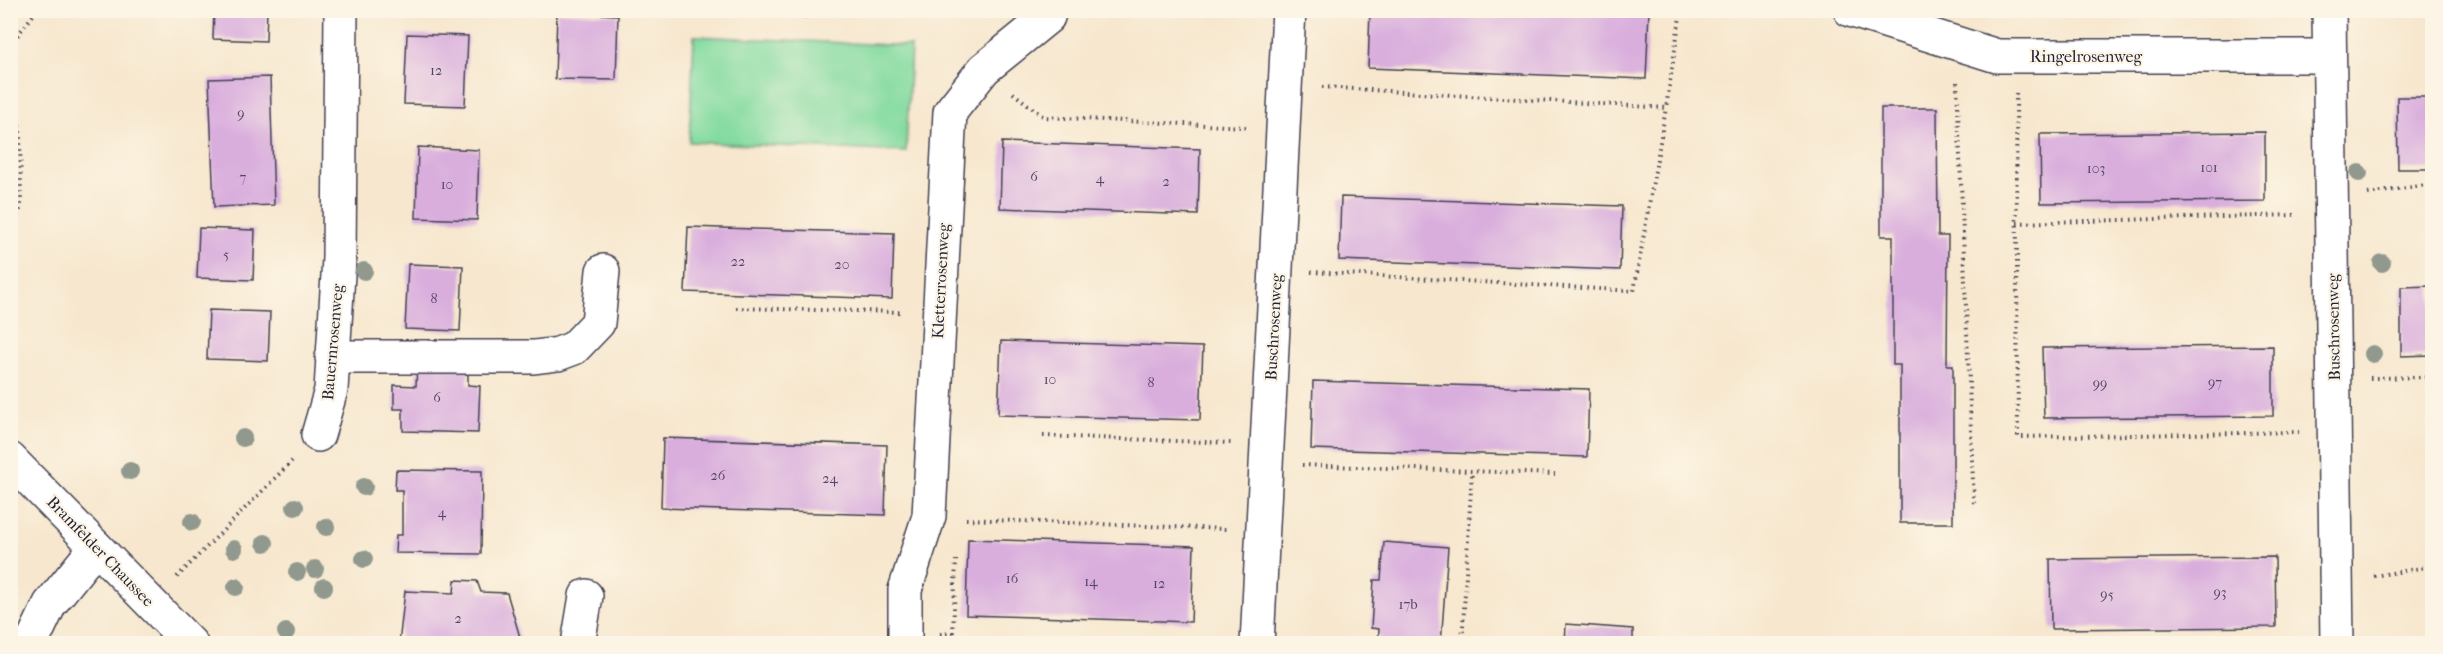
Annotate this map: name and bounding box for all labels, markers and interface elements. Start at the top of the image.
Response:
street label: Ringelrosenweg [2030,47,2143,66]
house number: 12 [430,62,442,79]
house number: 9 [237,105,245,122]
house number: 101 [2200,159,2218,176]
house number: 103 [2087,160,2105,177]
house number: 6 [1030,168,1038,185]
house number: 7 [240,169,247,186]
house number: 4 [1096,170,1105,187]
house number: 2 [1162,173,1170,190]
house number: 10 [441,176,453,193]
street label: Kletterrosenweg [928,222,953,339]
house number: 5 [223,246,229,263]
house number: 22 [731,253,745,270]
house number: 20 [835,256,849,273]
street label: Buschrosenweg [1261,273,1286,381]
street label: Buschrosenweg [2323,273,2344,381]
street label: Bauernrosenweg [318,283,347,401]
house number: 8 [430,290,438,307]
house number: 10 [1044,371,1056,388]
house number: 8 [1147,374,1155,391]
house number: 97 [2208,374,2222,391]
house number: 99 [2093,375,2107,392]
house number: 6 [433,389,441,406]
house number: 26 [711,467,726,484]
house number: 24 [822,470,838,487]
street label: Bramfelder Chaussee [43,492,158,610]
house number: 4 [438,504,447,521]
house number: 16 [1006,570,1019,587]
house number: 14 [1084,573,1098,590]
house number: 12 [1153,575,1165,592]
house number: 93 [2213,584,2227,601]
house number: 95 [2100,586,2114,603]
house number: 17b [1398,596,1418,613]
house number: 2 [454,610,462,627]

